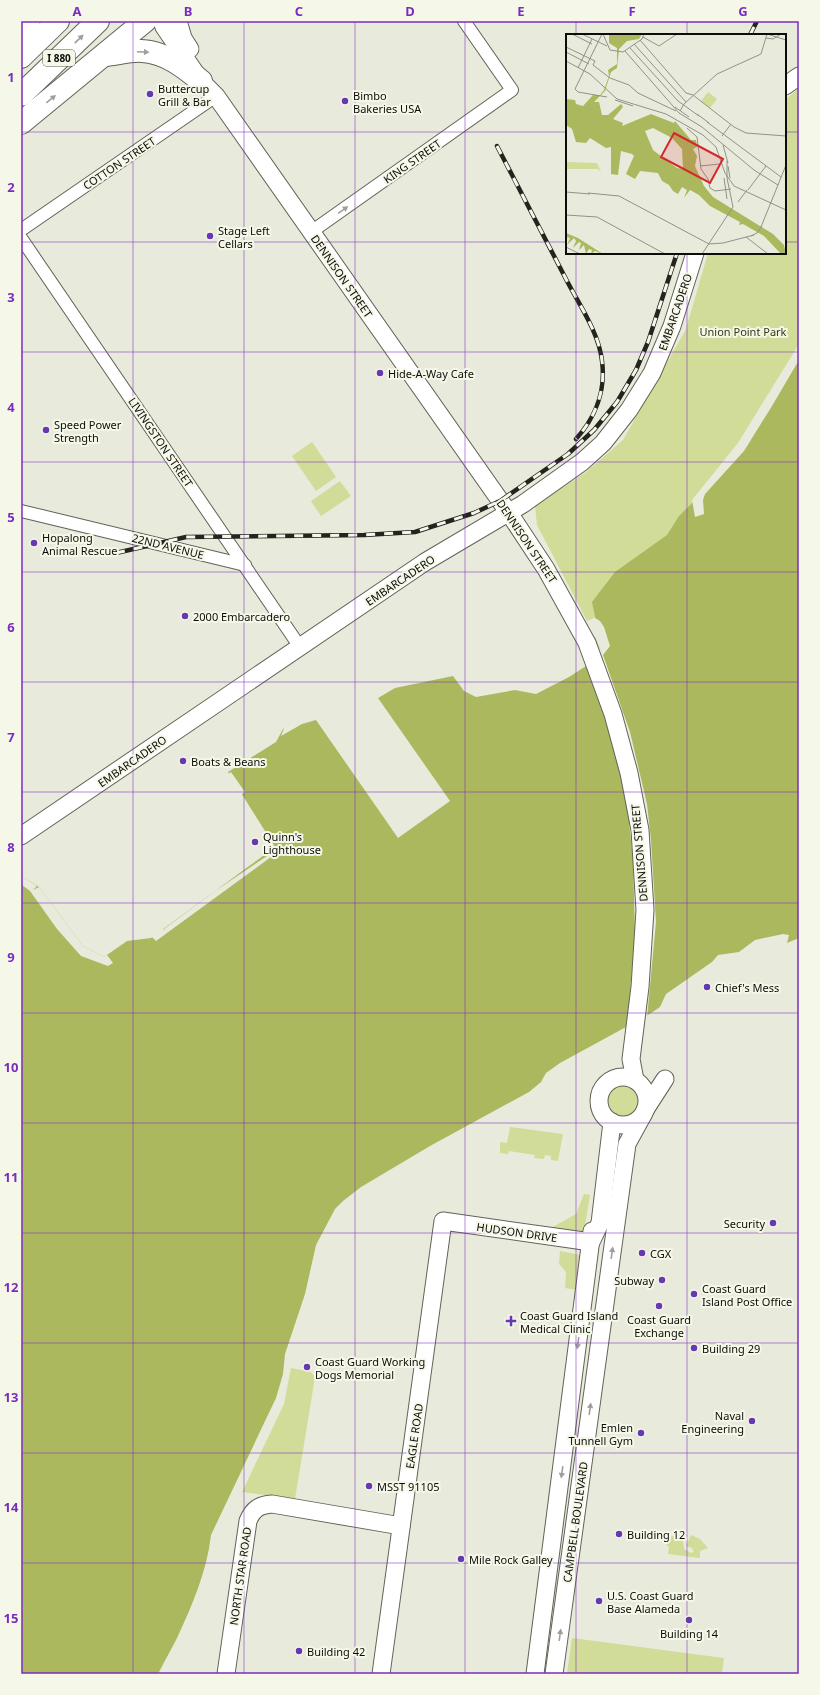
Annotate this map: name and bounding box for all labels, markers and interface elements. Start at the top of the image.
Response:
text: A [73,2,82,20]
text: B [184,2,192,20]
text: C [295,2,303,20]
text: D [405,2,415,20]
text: E [517,2,525,20]
text: F [628,2,636,20]
text: G [738,2,748,20]
one-way arrow [74,34,84,44]
inset map [566,34,786,254]
one-way arrow [137,48,150,55]
road number: I 880 [43,50,75,66]
text: 1 [7,68,15,86]
place label: Buttercup Grill & Bar [158,81,211,109]
place label: Bimbo Bakeries USA [353,88,422,116]
marker: Buttercup Grill & Bar [145,89,155,99]
one-way arrow [46,94,57,103]
marker: Bimbo Bakeries USA [340,96,350,106]
street label: COTTON STREET [80,133,158,193]
street label: KING STREET [380,136,444,186]
text: 2 [7,178,15,196]
one-way arrow [338,206,348,214]
place label: Stage Left Cellars [218,223,270,251]
marker: Stage Left Cellars [205,231,215,241]
street label: DENNISON STREET [308,232,376,320]
street label: EMBARCADERO [655,271,695,353]
text: 3 [7,288,15,306]
park label: Union Point Park [699,324,787,339]
place label: Hide-A-Way Cafe [388,366,474,381]
marker: Hide-A-Way Cafe [375,368,385,378]
street label: LIVINGSTON STREET [125,394,197,490]
text: 4 [7,398,15,416]
place label: Speed Power Strength [54,417,122,445]
marker: Speed Power Strength [41,425,51,435]
street label: DENNISON STREET [493,496,561,586]
text: 5 [7,508,15,526]
place label: Hopalong Animal Rescue [42,530,117,558]
street label: 22ND AVENUE [130,530,206,562]
marker: Hopalong Animal Rescue [29,538,39,548]
street label: EMBARCADERO [362,551,438,609]
place label: 2000 Embarcadero [193,609,290,624]
marker: 2000 Embarcadero [180,611,190,621]
text: 6 [7,618,15,636]
text: 7 [7,728,15,746]
street label: EMBARCADERO [95,732,169,790]
place label: Boats & Beans [191,754,266,769]
marker: Boats & Beans [178,756,188,766]
street label: DENNISON STREET [627,804,651,902]
place label: Quinn's Lighthouse [263,829,321,857]
marker: Quinn's Lighthouse [250,837,260,847]
text: 8 [7,838,15,856]
text: 9 [7,948,15,966]
place label: Chief's Mess [715,980,779,995]
marker: Chief's Mess [702,982,712,992]
text: 10 [4,1058,18,1076]
text: 11 [4,1168,18,1186]
place label: Security [724,1216,765,1231]
marker: Security [768,1218,778,1228]
street label: HUDSON DRIVE [476,1219,558,1245]
place label: CGX [650,1246,672,1261]
one-way arrow [609,1247,615,1259]
marker: CGX [637,1248,647,1258]
place label: Subway [614,1273,654,1288]
marker: Subway [657,1275,667,1285]
text: 12 [4,1278,18,1296]
place label: Coast Guard Island Post Office [702,1281,792,1309]
marker: Coast Guard Island Post Office [689,1289,699,1299]
marker: Coast Guard Exchange [654,1301,664,1311]
place label: Coast Guard Island Medical Clinic [520,1308,618,1336]
place label: Coast Guard Exchange [627,1312,691,1340]
marker: Coast Guard Island Medical Clinic [505,1315,517,1327]
one-way arrow [575,1337,581,1350]
place label: Building 29 [702,1341,760,1356]
marker: Building 29 [689,1343,699,1353]
place label: Coast Guard Working Dogs Memorial [315,1354,425,1382]
marker: Coast Guard Working Dogs Memorial [302,1362,312,1372]
text: 13 [4,1388,18,1406]
street label: EAGLE ROAD [402,1402,426,1470]
one-way arrow [587,1403,593,1415]
place label: Naval Engineering [681,1408,744,1436]
marker: Naval Engineering [747,1416,757,1426]
place label: Emlen Tunnell Gym [568,1420,633,1448]
marker: Emlen Tunnell Gym [636,1428,646,1438]
street label: CAMPBELL BOULEVARD [559,1461,591,1583]
one-way arrow [559,1466,565,1478]
place label: MSST 91105 [377,1479,440,1494]
marker: MSST 91105 [364,1481,374,1491]
text: 14 [4,1498,19,1516]
street label: NORTH STAR ROAD [226,1526,254,1626]
place label: Building 12 [627,1527,685,1542]
marker: Building 12 [614,1529,624,1539]
place label: Mile Rock Galley [469,1552,553,1567]
marker: Mile Rock Galley [456,1554,466,1564]
place label: U.S. Coast Guard Base Alameda [607,1588,694,1616]
marker: U.S. Coast Guard Base Alameda [594,1596,604,1606]
text: 15 [4,1609,18,1627]
marker: Building 14 [684,1615,694,1625]
place label: Building 14 [660,1626,719,1641]
one-way arrow [556,1629,563,1641]
place label: Building 42 [307,1644,365,1659]
marker: Building 42 [294,1646,304,1656]

